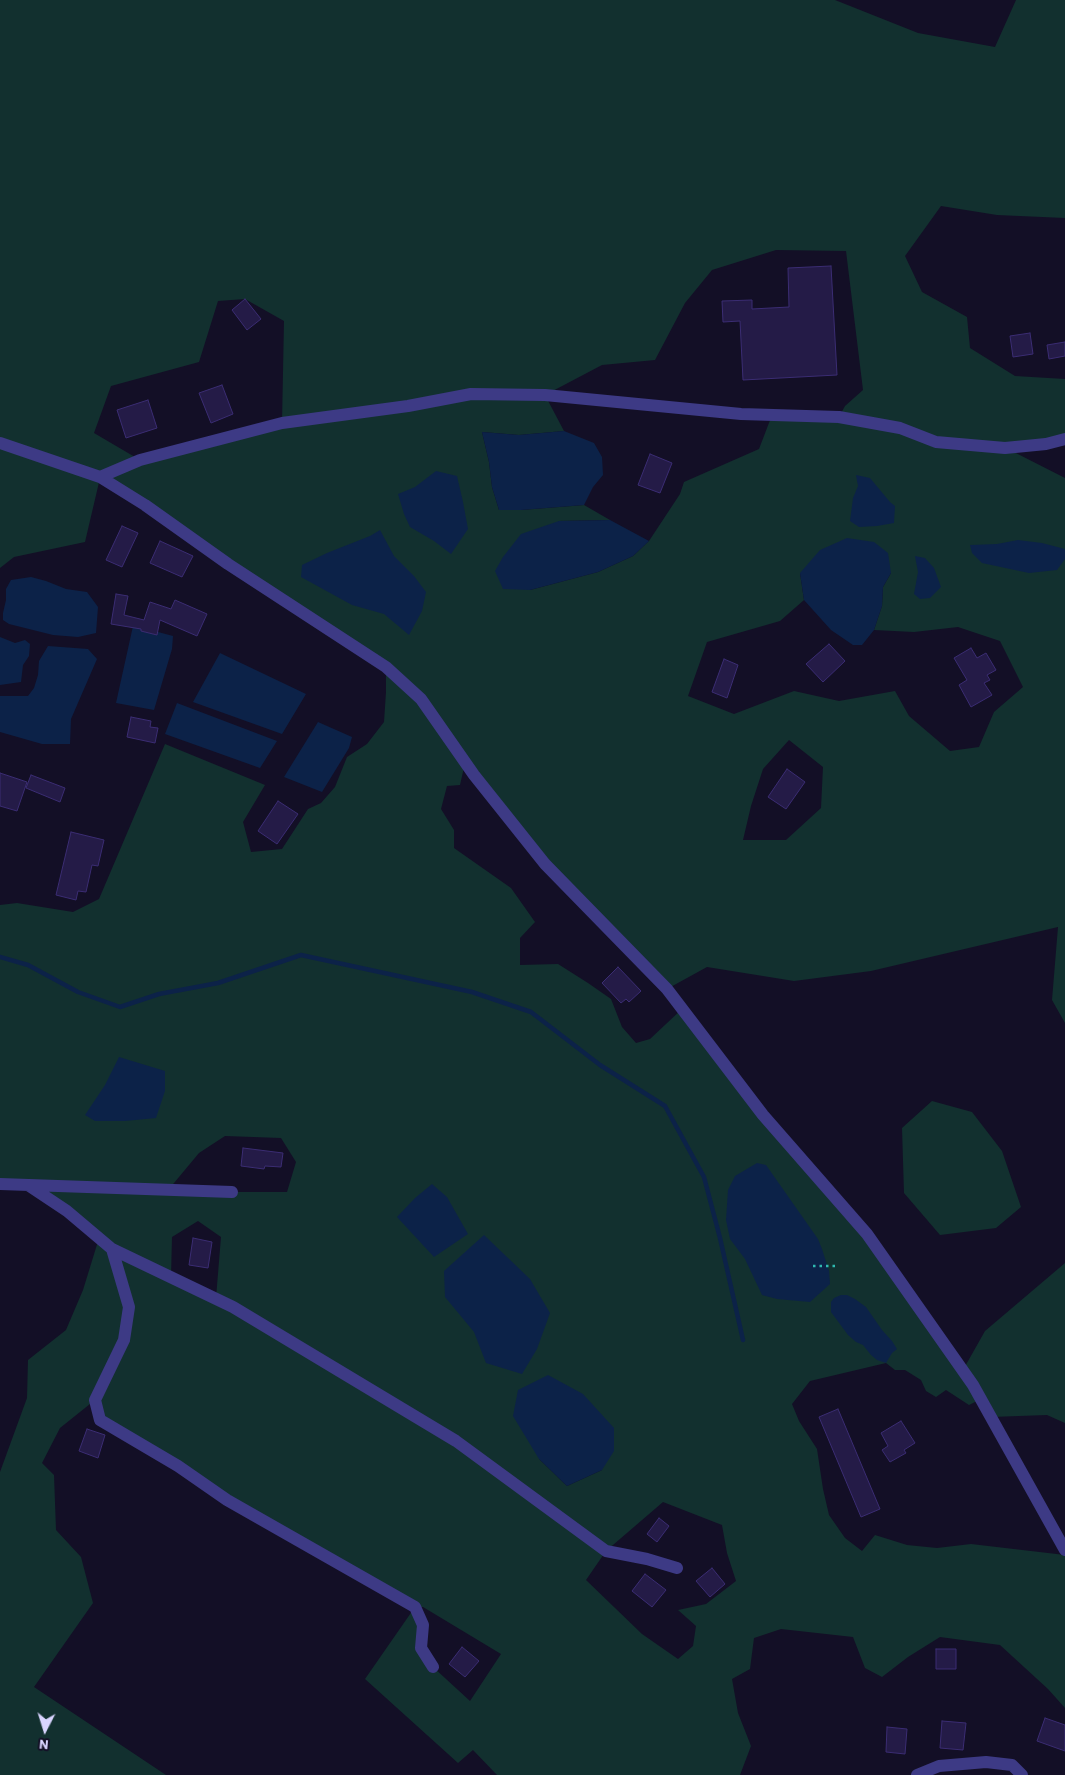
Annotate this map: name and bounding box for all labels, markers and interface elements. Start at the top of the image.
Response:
north arrow [20,1705,70,1755]
text: N [38,1737,49,1754]

